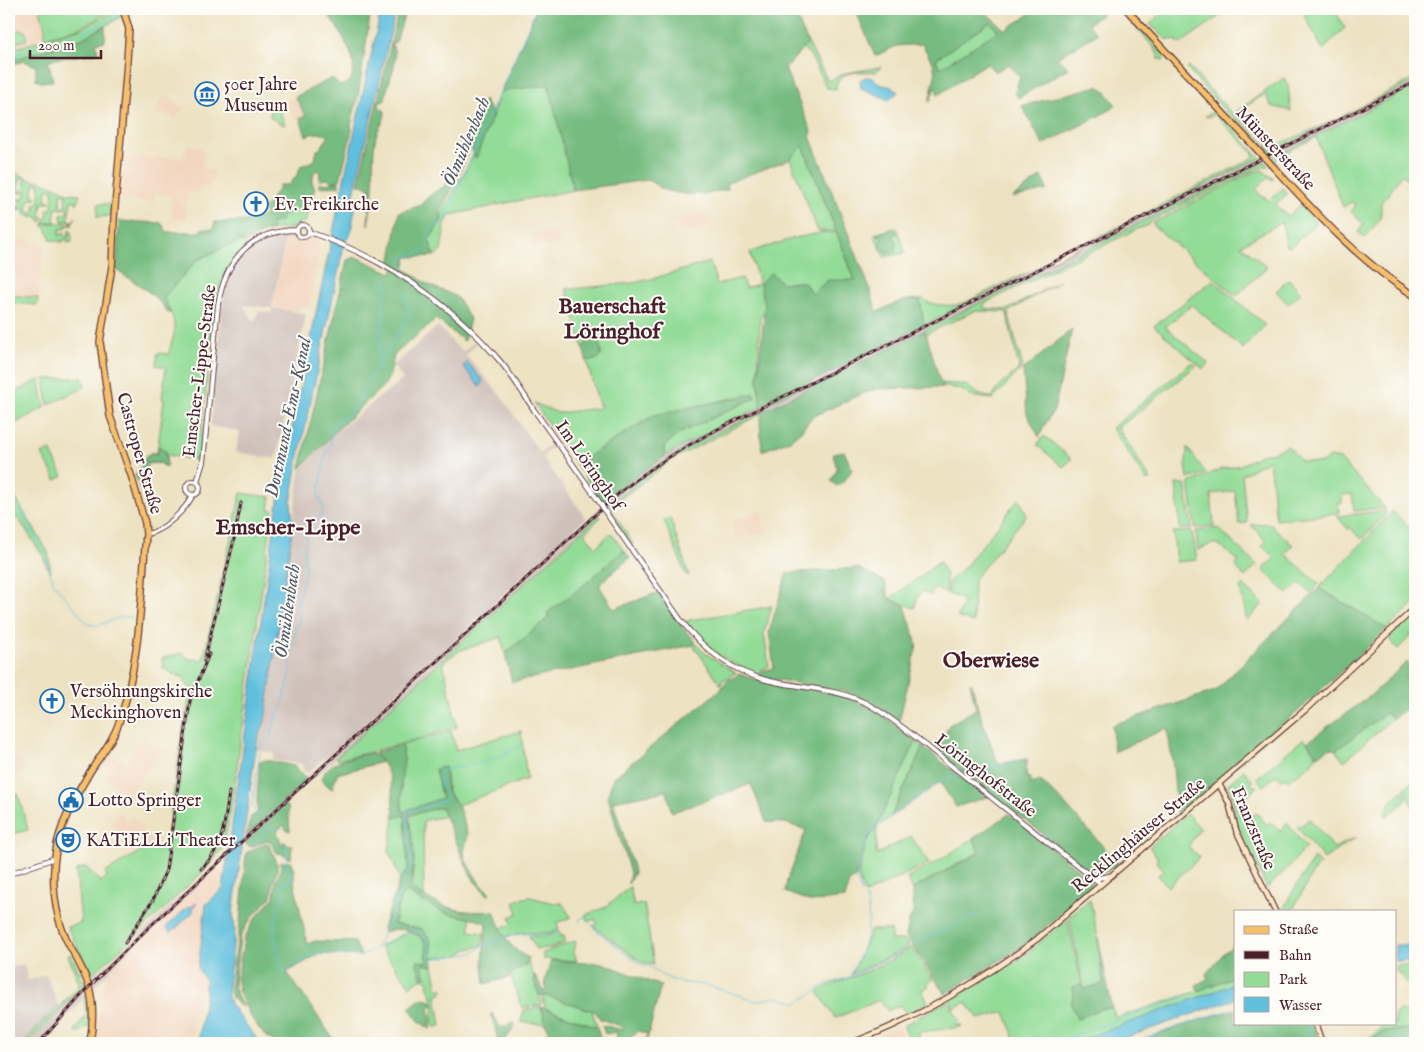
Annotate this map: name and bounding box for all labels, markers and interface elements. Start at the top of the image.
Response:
scale bar [30,28,101,60]
text: 200 m [38,36,75,55]
place label: 50er Jahre Museum [224,74,297,118]
museum icon: 50er Jahre Museum [194,81,220,107]
water label: Ölmühlenbach [437,94,496,190]
street label: Münsterstraße [1230,102,1320,196]
church icon: Ev. Freikirche [243,191,269,217]
place label: Ev. Freikirche [274,194,379,217]
street label: Emscher-Lippe-Straße [178,283,223,459]
district label: Bauerschaft Löringhof [558,293,666,346]
water label: Dortmund-Ems-Kanal [260,334,318,500]
street label: Castroper Straße [110,390,167,517]
street label: Im Löringhof [549,416,630,518]
district label: Emscher-Lippe [216,514,360,542]
water label: Ölmühlenbach [270,563,306,660]
district label: Oberwiese [943,647,1039,675]
place label: Versöhnungskirche Meckinghoven [69,681,212,725]
church icon: Versöhnungskirche Meckinghoven [39,688,65,714]
street label: Löringhofstraße [929,729,1041,823]
street label: Recklinghäuser Straße [1067,774,1211,899]
street label: Franzstraße [1225,784,1280,874]
public building icon: Lotto Springer [58,787,84,813]
place label: Lotto Springer [88,790,202,813]
theatre icon: KATiELLi Theater [55,827,81,853]
place label: KATiELLi Theater [86,830,236,853]
legend [1234,910,1396,1024]
text: Straße [1279,920,1319,939]
text: Bahn [1279,946,1311,965]
text: Park [1279,970,1309,989]
text: Wasser [1279,996,1322,1015]

